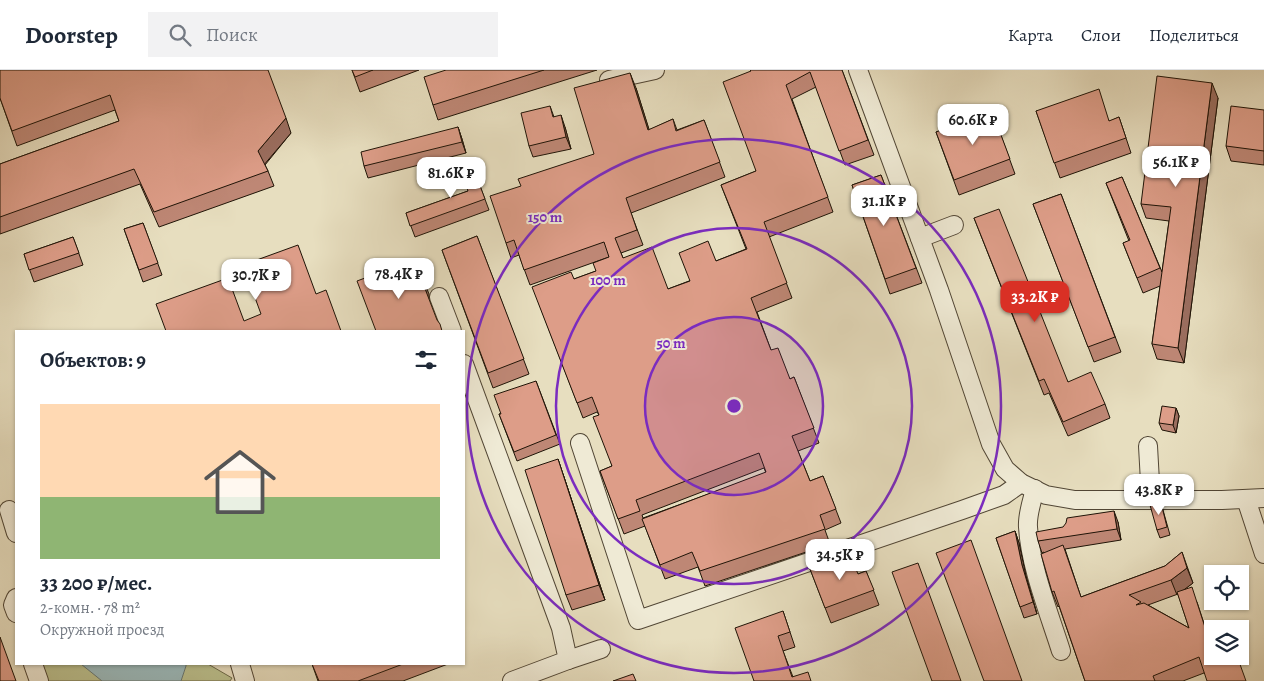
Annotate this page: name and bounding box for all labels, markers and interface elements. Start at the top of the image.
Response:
search box [148,12,498,57]
text: Doorstep [25,19,118,51]
icon: search [166,21,194,49]
text: Поиск [206,22,258,48]
text: Карта [1008,23,1053,47]
text: Слои [1081,23,1121,47]
text: Поделиться [1149,23,1239,47]
pin: 60.6K ₽ [927,104,1019,146]
text: 60.6K ₽ [949,109,997,131]
pin: 56.1K ₽ [1130,146,1222,188]
text: 56.1K ₽ [1153,151,1199,173]
pin: 81.6K ₽ [405,156,497,199]
text: 81.6K ₽ [428,162,474,184]
pin: 31.1K ₽ [838,184,930,227]
text: 31.1K ₽ [862,190,906,212]
text: 150 m [528,207,563,227]
pin: 30.7K ₽ [210,258,302,301]
pin: 78.4K ₽ [353,258,445,300]
text: 78.4K ₽ [375,263,423,285]
text: 30.7K ₽ [232,264,280,286]
text: 100 m [590,270,626,290]
pin: 33.2K ₽ [989,280,1081,323]
text: 33.2K ₽ [1011,286,1059,308]
text: 50 m [656,333,686,353]
text: Объектов: 9 [40,346,146,374]
icon: filters [412,346,440,374]
centre of rings [725,397,743,415]
icon: home [195,437,285,527]
pin: 43.8K ₽ [1113,474,1205,516]
text: 43.8K ₽ [1135,479,1183,501]
pin: 34.5K ₽ [794,538,886,581]
text: 34.5K ₽ [816,544,864,566]
map controls [1204,565,1249,665]
button: locate [1204,565,1249,610]
text: 33 200 ₽/мес. [40,569,153,597]
text: 2-комн. · 78 m² [40,597,140,619]
text: Окружной проезд [40,619,164,641]
button: layers [1204,620,1249,665]

